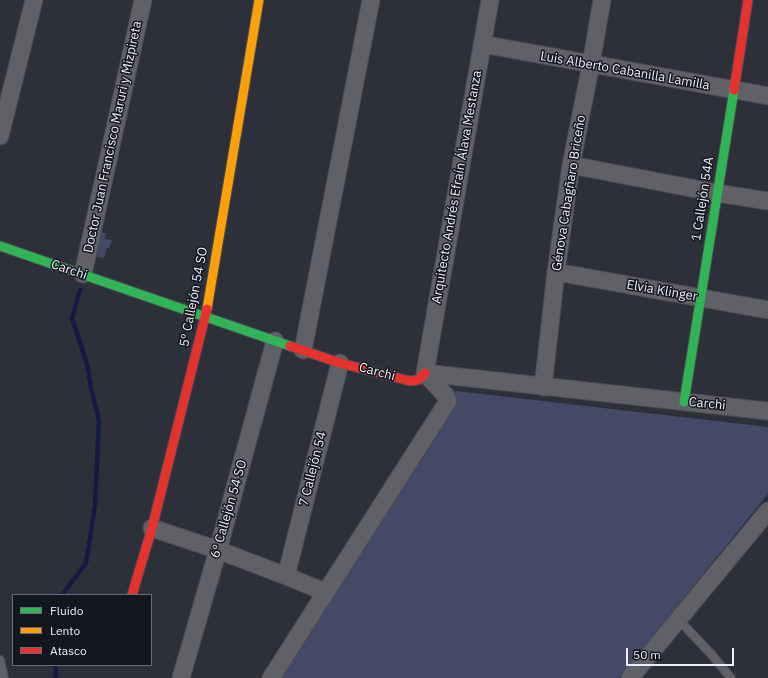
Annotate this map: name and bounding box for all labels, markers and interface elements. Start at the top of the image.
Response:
street label: Doctor Juan Francisco Maruri y Mizpireta [81,20,145,254]
street label: Luis Alberto Cabanilla Lamilla [539,48,711,94]
street label: Arquitecto Andrés Efraín Álava Mestanza [429,69,485,305]
street label: Génova Cabagñaro Briceño [549,114,589,272]
street label: 1 Callejón 54A [689,156,717,242]
street label: 5º Callejón 54 SO [177,246,211,348]
street label: Carchi [49,257,89,283]
street label: Elvia Klinger [625,277,699,305]
street label: Carchi [357,360,397,384]
street label: Carchi [688,394,726,414]
street label: 7 Callejón 54 [296,430,330,508]
street label: 6º Callejón 54 SO [207,458,251,560]
legend [12,594,152,666]
text: Fluido [50,603,83,618]
text: Lento [50,623,80,638]
scale bar [628,640,736,666]
text: Atasco [50,643,87,658]
text: 50 m [633,647,661,662]

